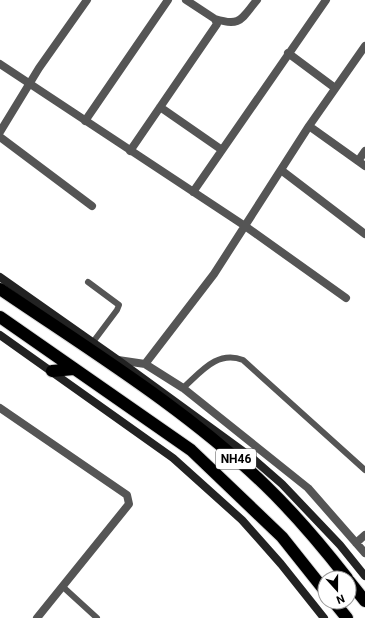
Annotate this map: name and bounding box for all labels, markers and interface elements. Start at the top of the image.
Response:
road number: NH46 [216,449,256,469]
north arrow [317,570,357,610]
text: N [334,591,346,606]

